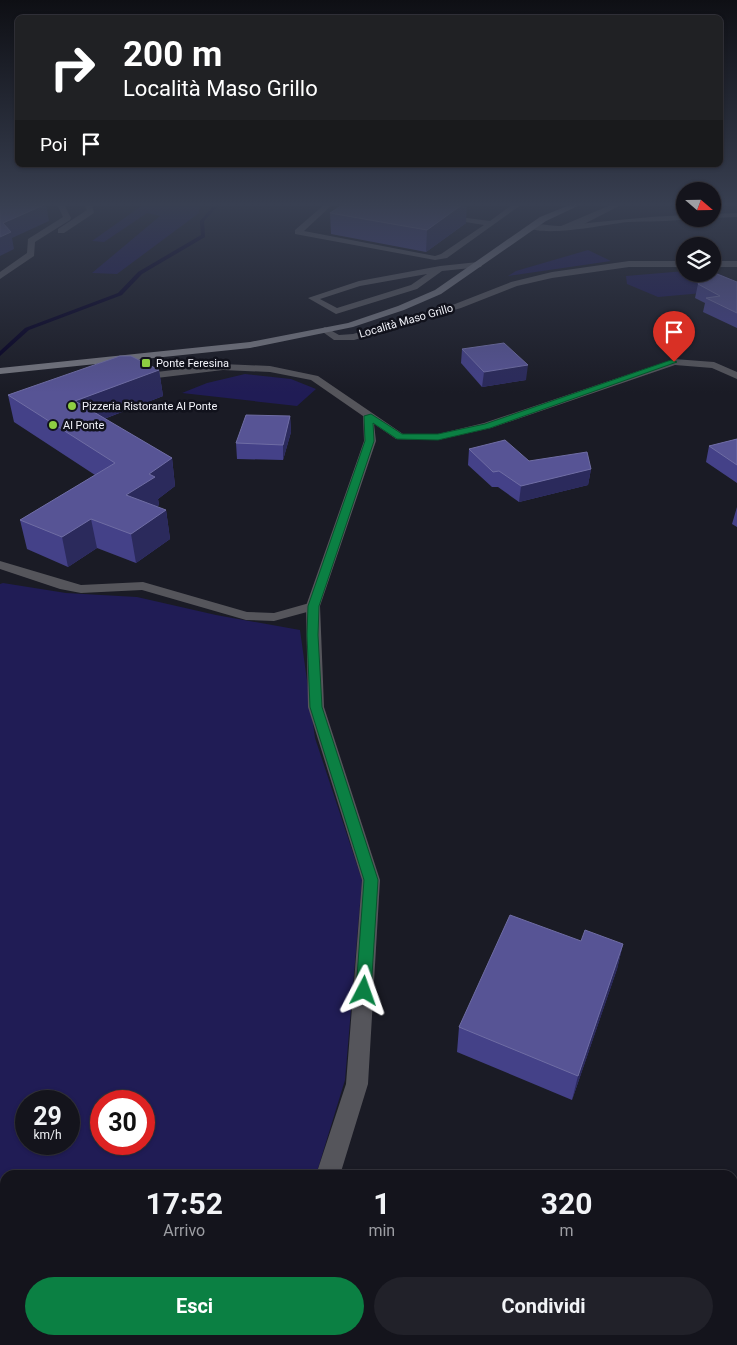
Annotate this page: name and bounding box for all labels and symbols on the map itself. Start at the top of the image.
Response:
north arrow [676,182,721,228]
street label: Località Maso Grillo [357,301,455,341]
pin [653,311,695,362]
marker: Ponte Feresina [140,357,152,369]
place label: Ponte Feresina [156,357,229,370]
marker: Pizzeria Ristorante Al Ponte [66,400,78,412]
place label: Pizzeria Ristorante Al Ponte [82,400,217,413]
marker: Al Ponte [47,419,59,431]
place label: Al Ponte [63,419,104,432]
position arrow [337,964,389,1016]
speed limit sign: 30 [90,1090,155,1155]

